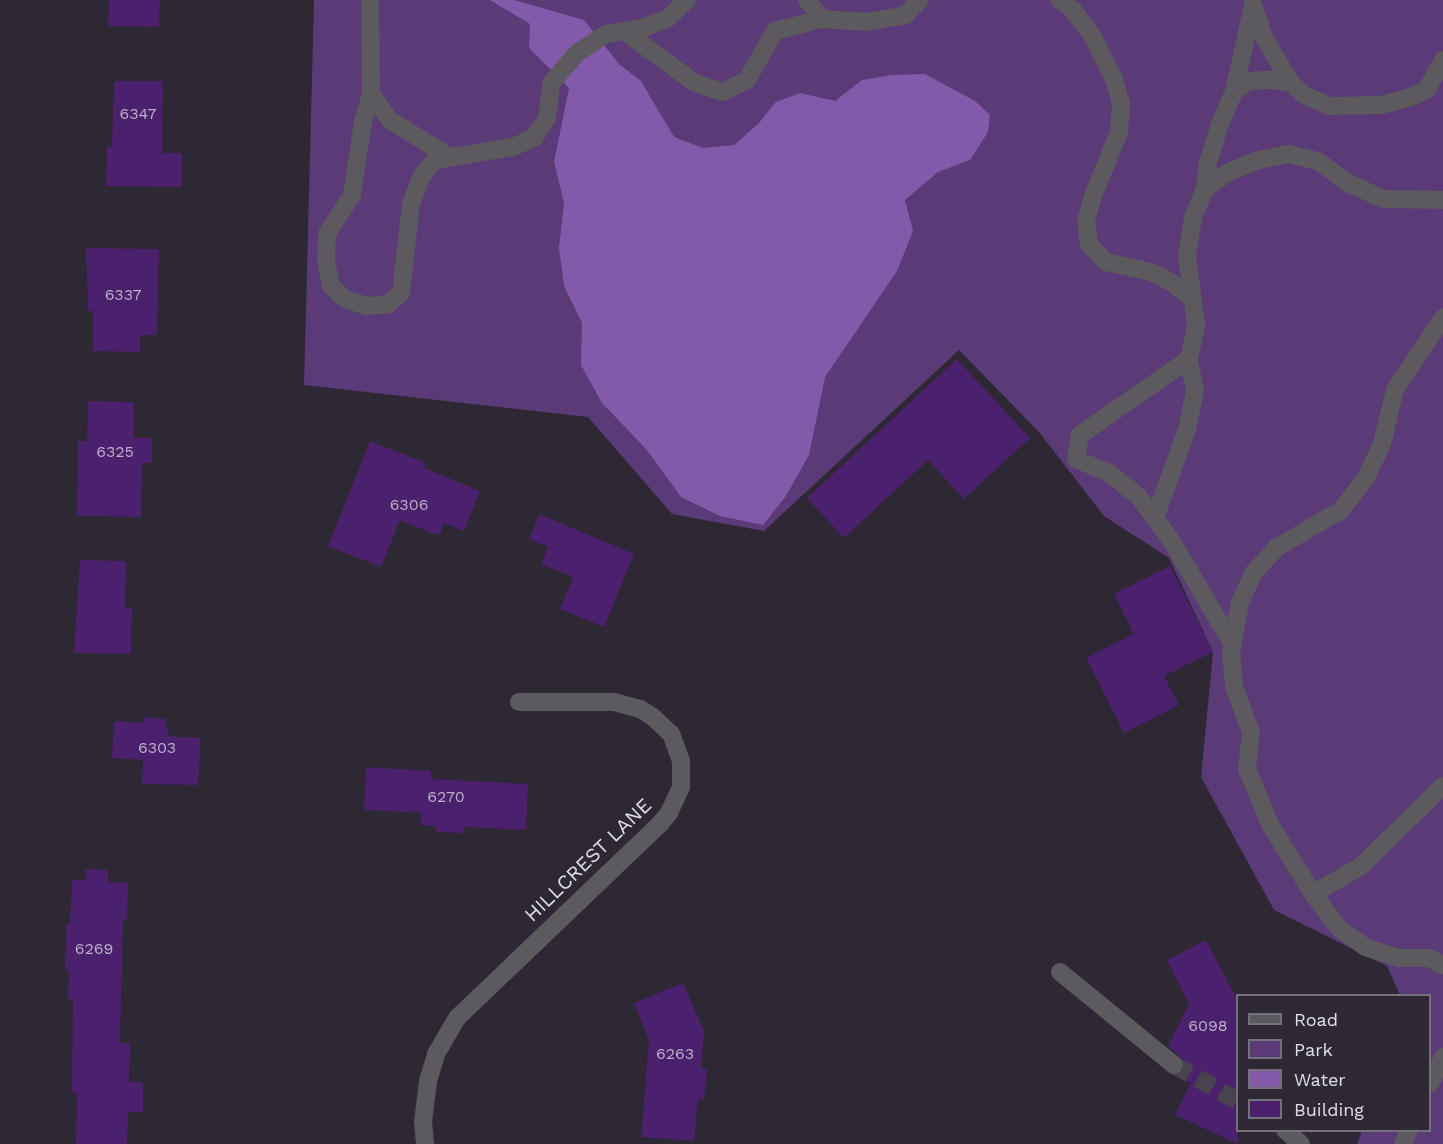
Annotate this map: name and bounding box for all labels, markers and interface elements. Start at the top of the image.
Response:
house number: 6347 [119,104,157,124]
house number: 6337 [105,285,141,305]
house number: 6325 [96,442,134,462]
house number: 6306 [390,495,428,515]
house number: 6303 [138,738,176,758]
house number: 6270 [427,787,465,807]
street label: HILLCREST LANE [519,793,657,927]
house number: 6269 [75,939,113,959]
legend [1236,994,1431,1132]
text: Road [1294,1009,1338,1030]
house number: 6098 [1188,1016,1228,1036]
text: Park [1294,1039,1333,1060]
house number: 6263 [656,1044,694,1064]
text: Water [1294,1069,1346,1090]
text: Building [1294,1099,1364,1120]

